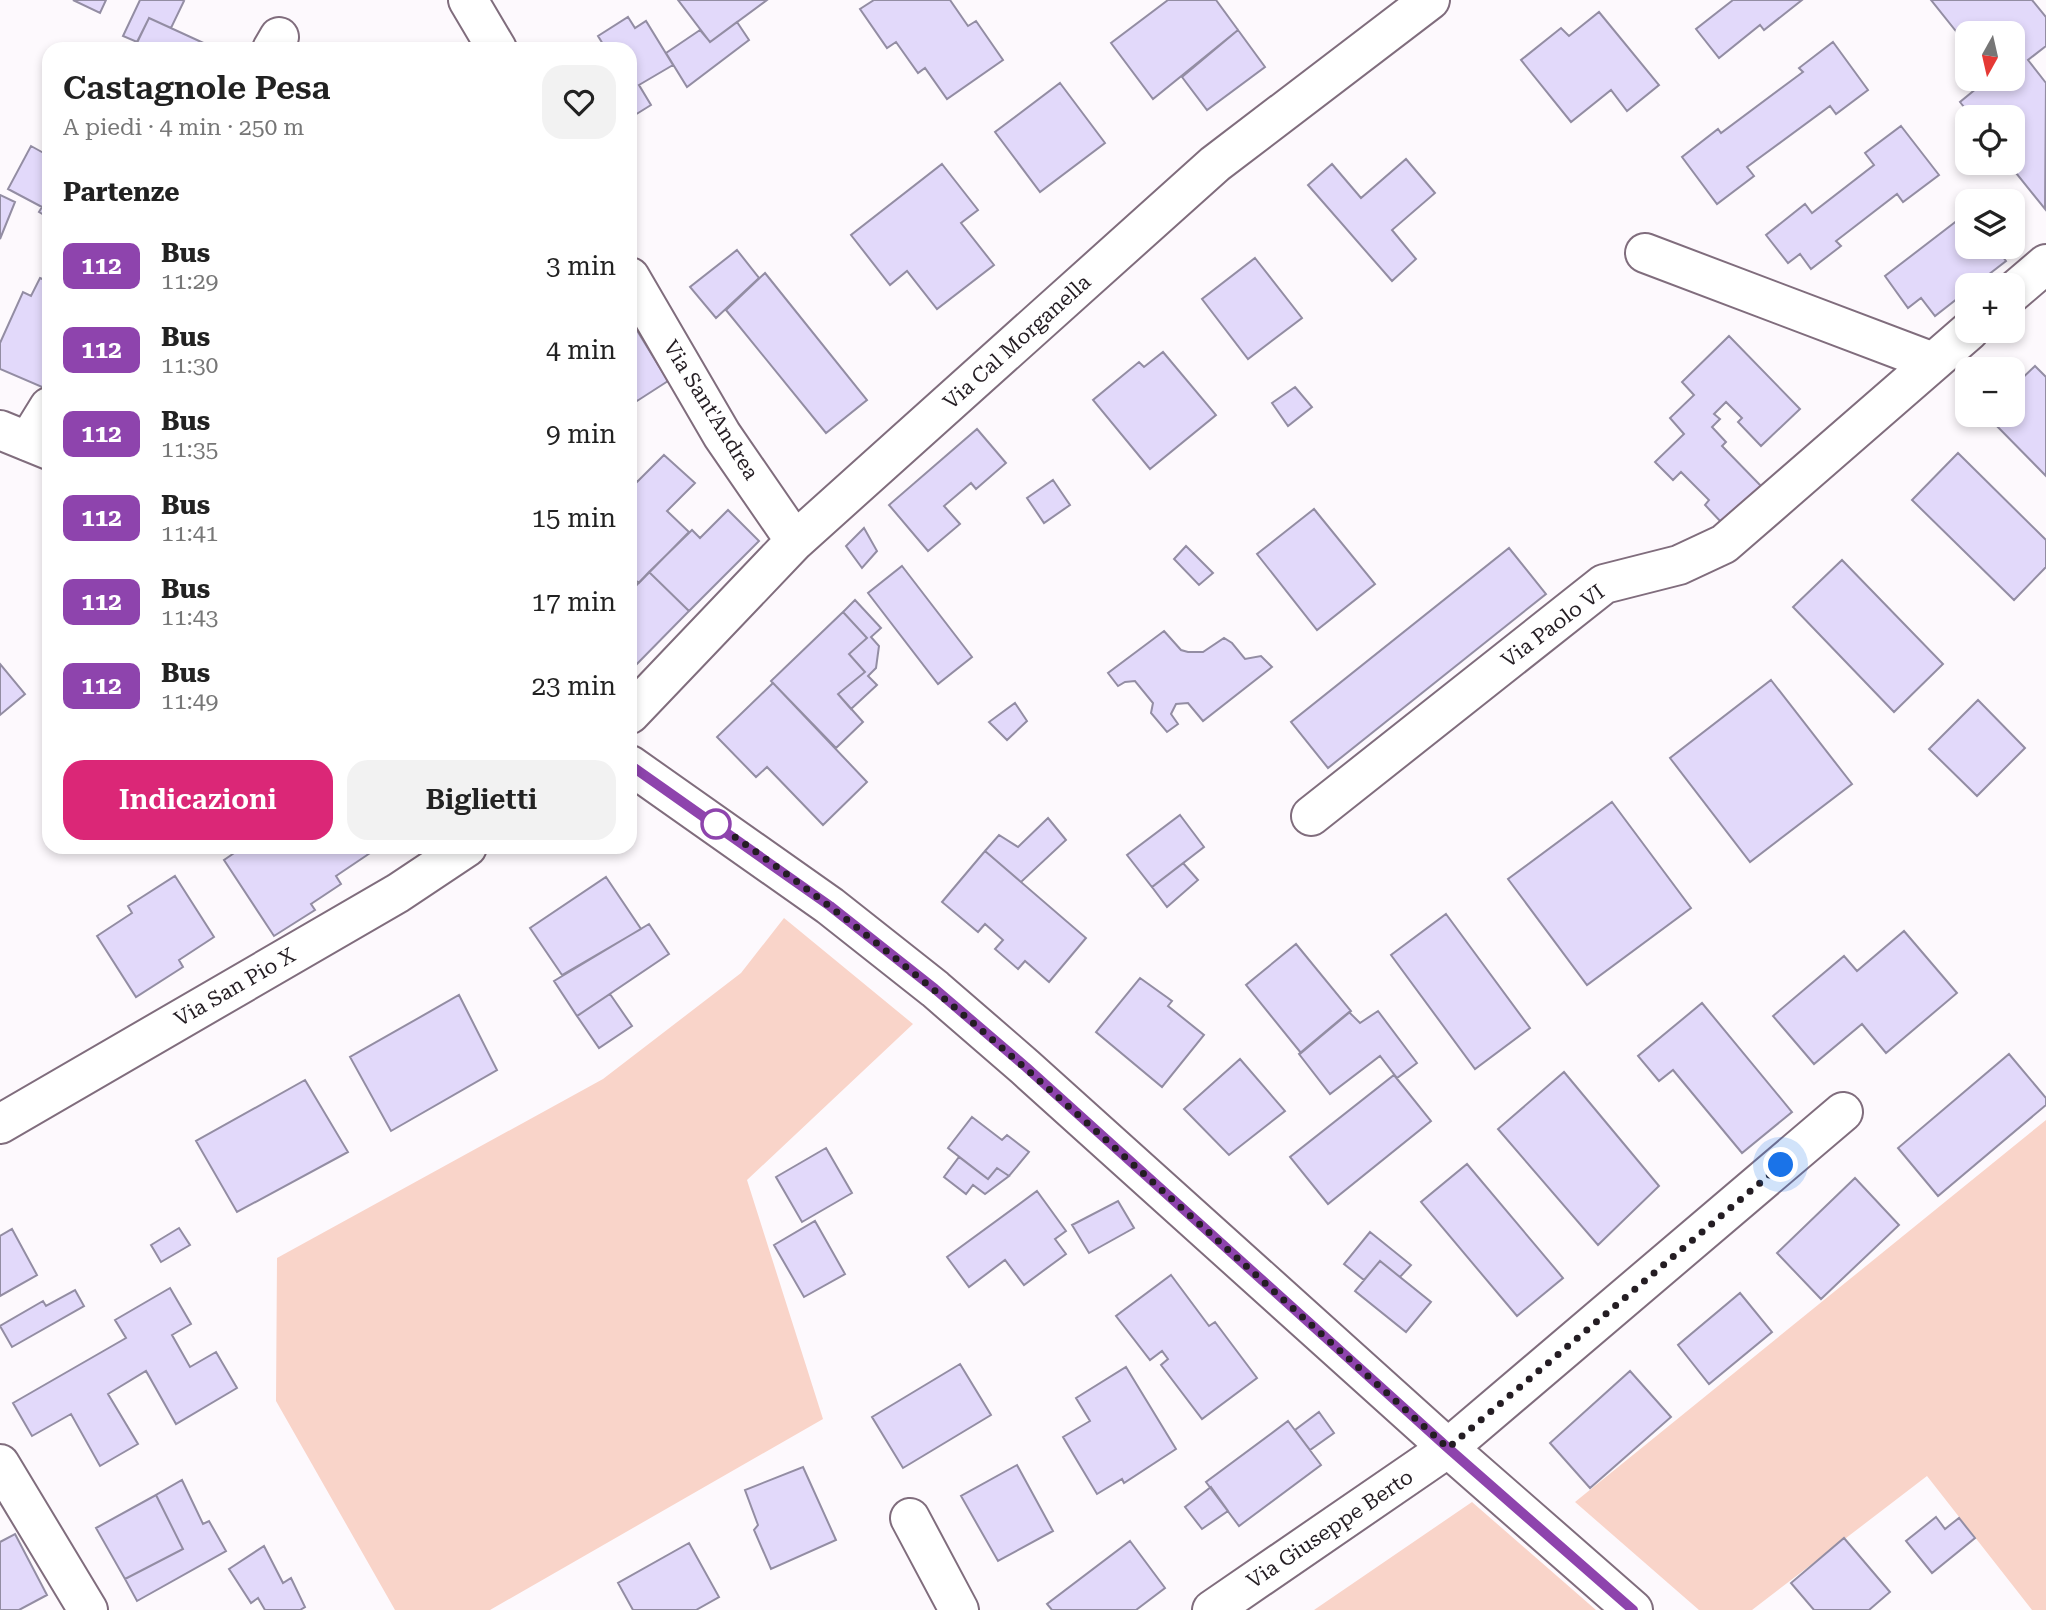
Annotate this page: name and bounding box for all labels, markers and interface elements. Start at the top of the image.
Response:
north arrow [1955,21,2025,91]
map controls [1955,21,2025,427]
button: heart [542,65,616,139]
text: Castagnole Pesa [63,68,330,107]
button: locate [1955,105,2025,175]
text: A piedi · 4 min · 250 m [63,114,304,141]
text: Partenze [63,177,179,207]
button: layers [1955,189,2025,259]
text: Bus [161,238,210,268]
text: 3 min [546,251,616,281]
text: 112 [81,252,122,280]
text: 11:29 [161,268,218,295]
street label: Via Cal Morganella [939,269,1096,414]
button: + [1955,273,2025,343]
text: Bus [161,322,210,352]
text: 4 min [546,335,616,365]
text: 112 [81,336,122,364]
street label: Via Sant'Andrea [659,336,764,485]
text: 11:30 [161,352,218,379]
button: − [1955,357,2025,427]
text: Bus [161,406,210,436]
text: 9 min [546,419,616,449]
text: 112 [81,420,122,448]
text: 11:35 [161,436,218,463]
text: Bus [161,490,210,520]
text: 15 min [532,503,616,533]
text: 112 [81,504,122,532]
text: 11:41 [161,520,218,547]
text: Bus [161,574,210,604]
street label: Via Paolo VI [1497,580,1609,672]
text: 17 min [532,587,616,617]
text: 112 [81,588,122,616]
text: 11:43 [161,604,218,631]
text: Bus [161,658,210,688]
text: 23 min [532,671,616,701]
text: 112 [81,672,122,700]
text: 11:49 [161,688,218,715]
button: Indicazioni [63,760,333,840]
button: Biglietti [347,760,616,840]
unlabelled marker [701,809,731,839]
street label: Via San Pio X [170,943,300,1031]
your location [1763,1147,1798,1182]
street label: Via Giuseppe Berto [1242,1465,1418,1593]

